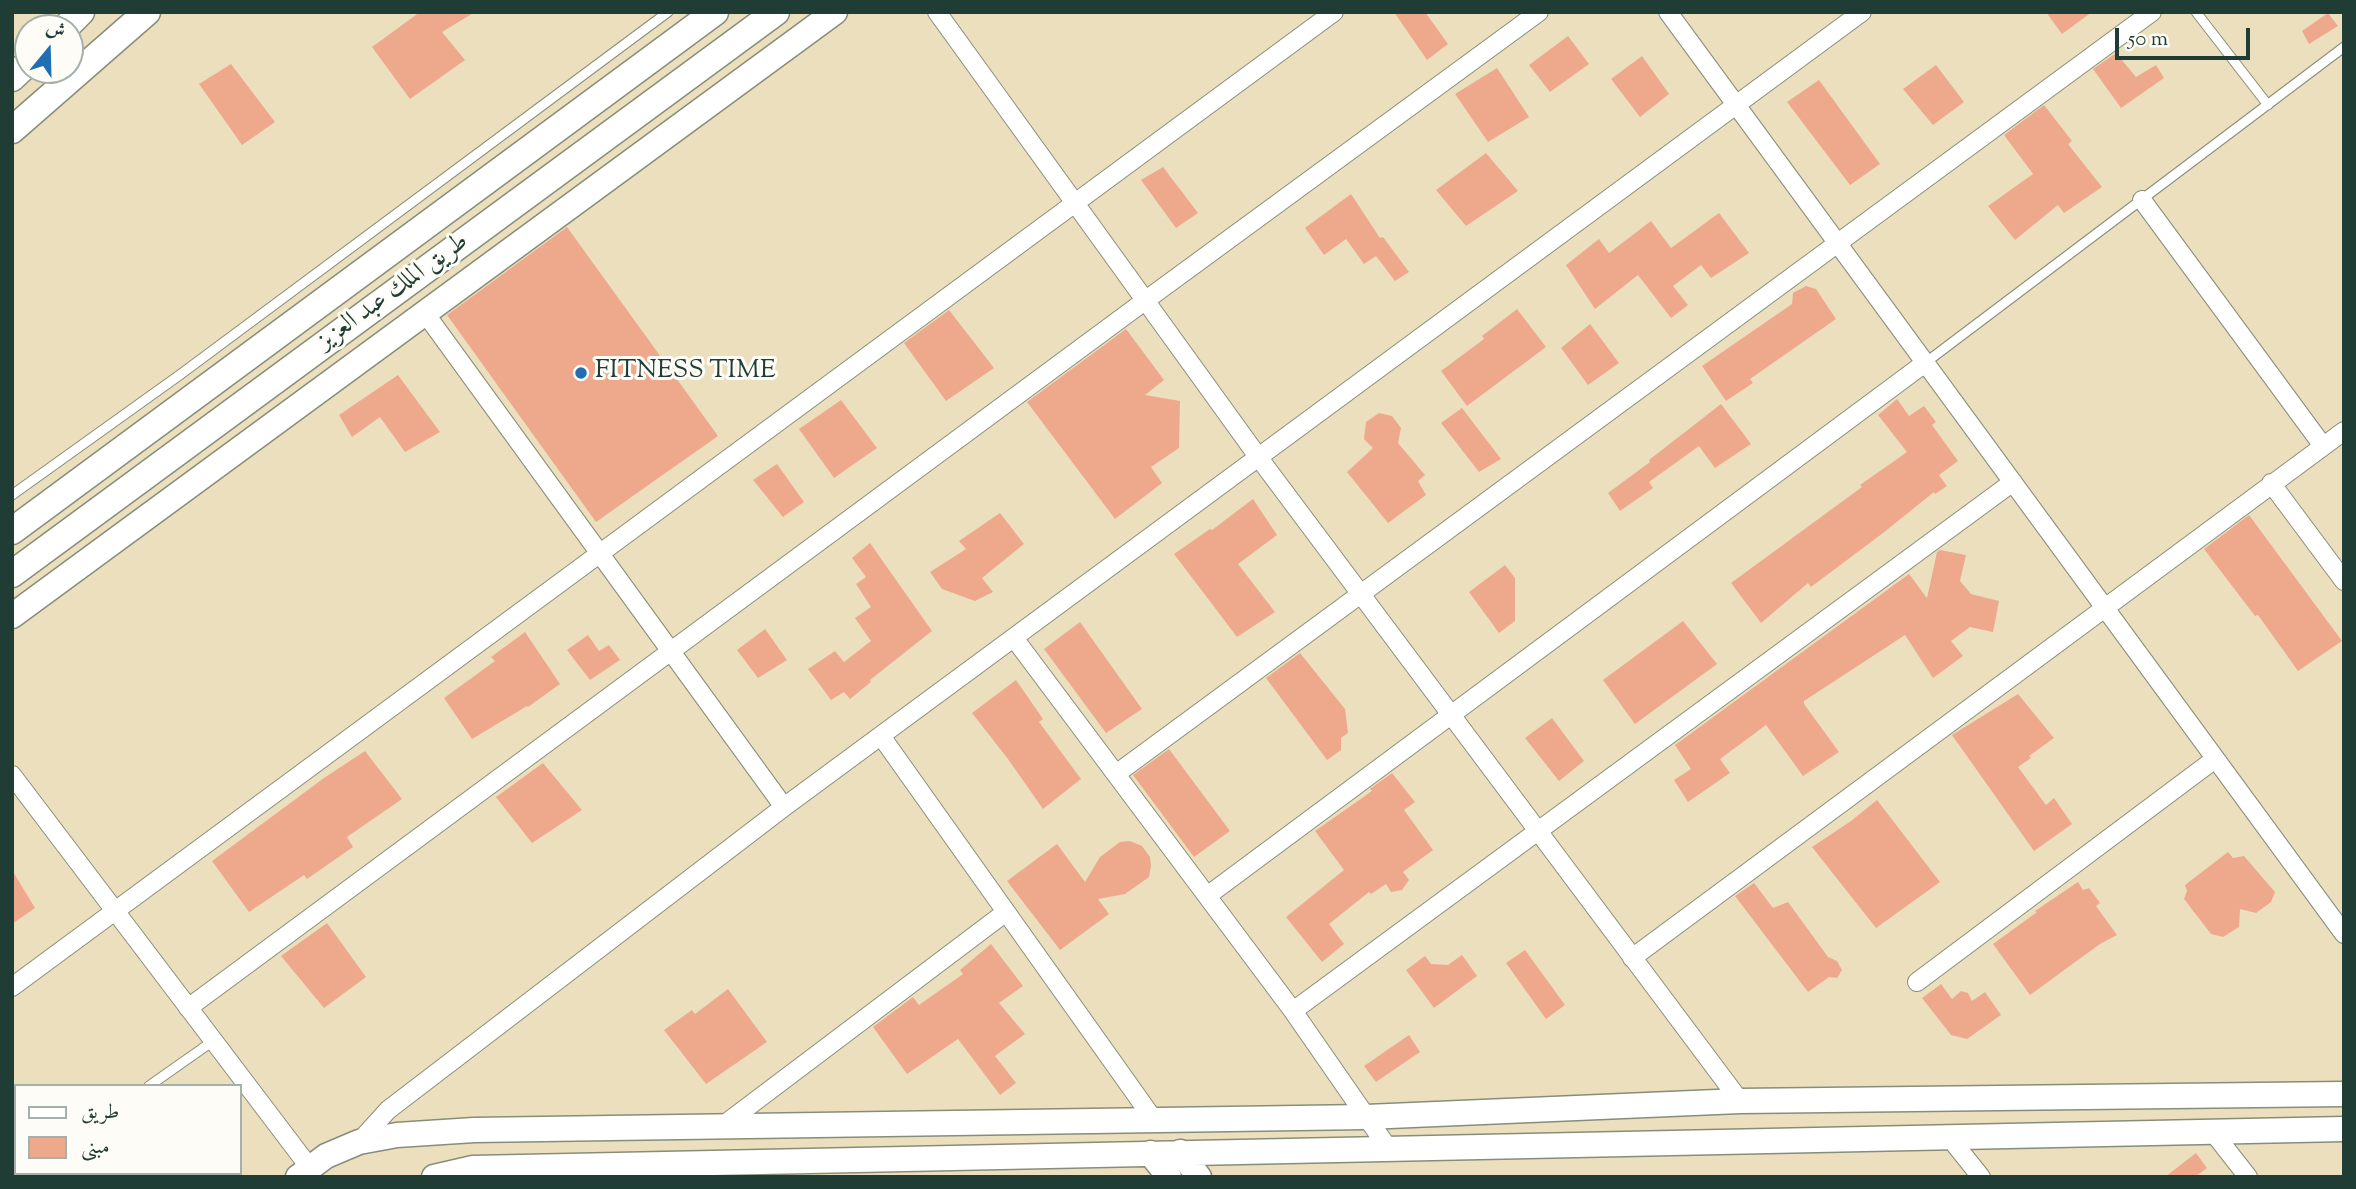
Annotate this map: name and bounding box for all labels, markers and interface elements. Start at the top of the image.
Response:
north arrow [14,14,84,84]
scale bar [2118,14,2253,58]
text: ش [42,15,69,46]
text: 50 m [2128,25,2168,55]
street label: طريق الملك عبد العزيز [312,228,476,358]
place label: FITNESS TIME [595,357,776,389]
marker: FITNESS TIME [573,365,589,381]
legend [14,1084,242,1175]
text: طريق [81,1098,119,1128]
text: مبنى [81,1133,110,1163]

